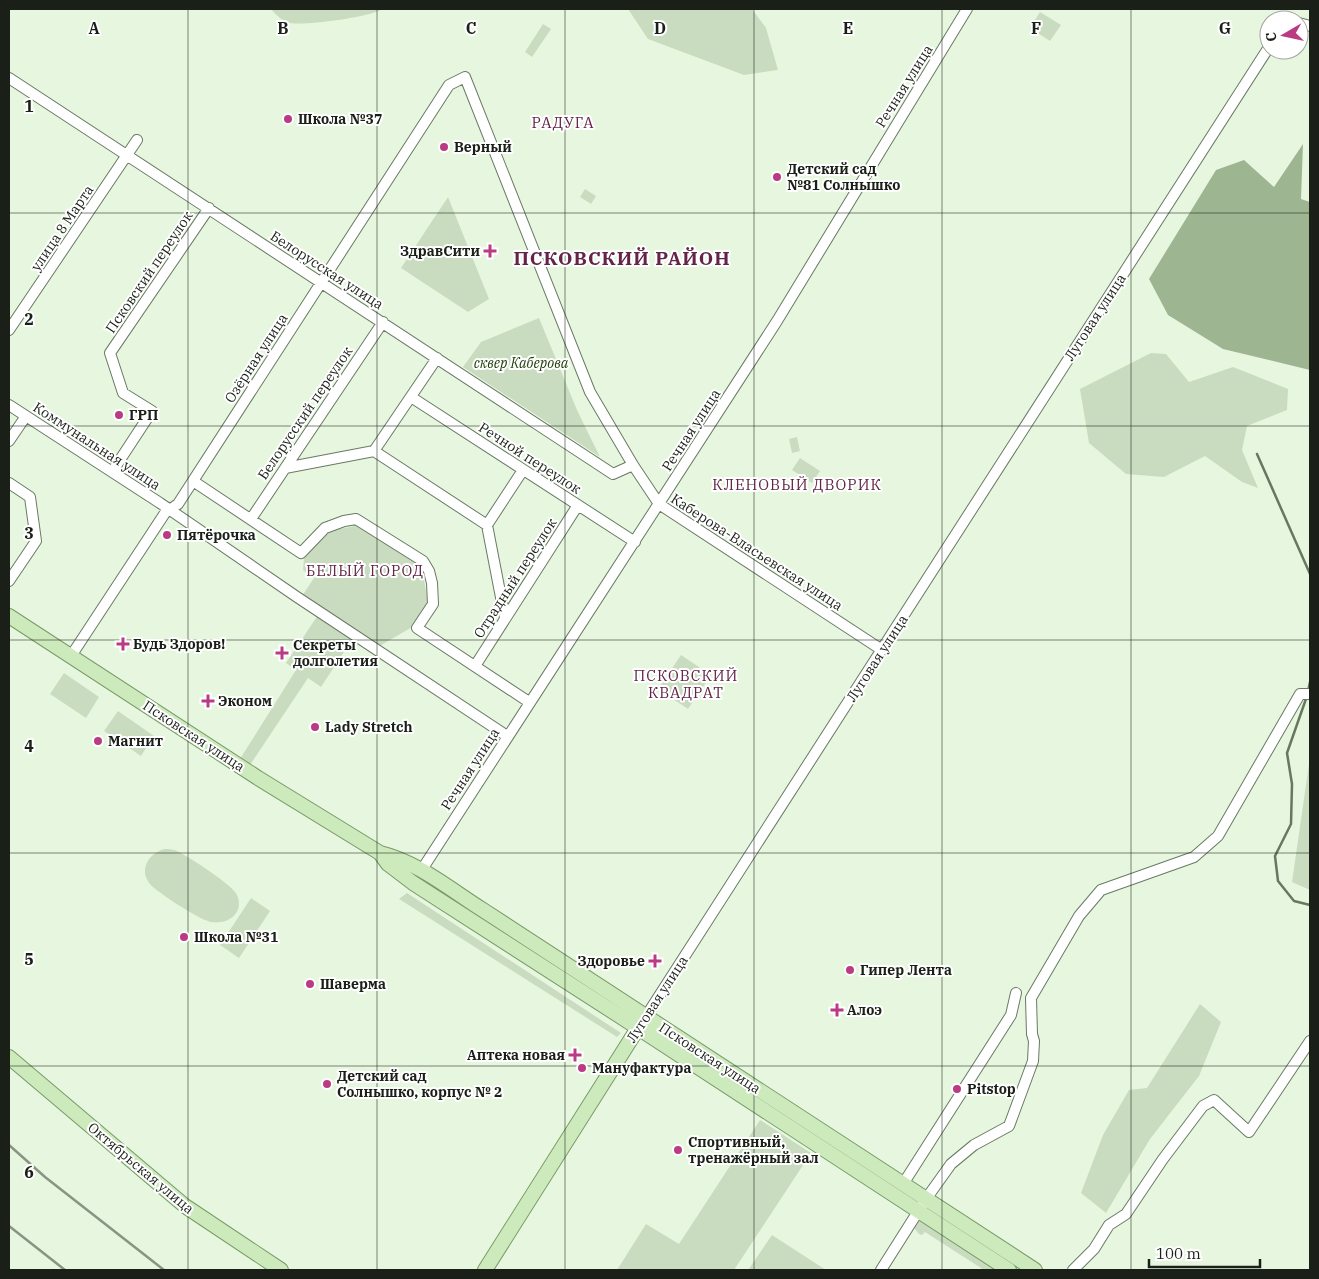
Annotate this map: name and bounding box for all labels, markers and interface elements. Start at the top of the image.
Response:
north arrow [1259,10,1309,60]
text: A [88,18,100,38]
text: B [277,18,289,38]
text: C [466,18,476,38]
text: D [654,18,666,38]
text: E [843,18,853,38]
text: F [1031,18,1041,38]
text: G [1219,18,1231,38]
text: С [1262,31,1281,43]
street label: Речная улица [871,41,937,131]
text: 1 [24,96,34,116]
place label: Школа №37 [298,110,382,128]
marker: Школа №37 [282,113,294,125]
district label: РАДУГА [532,113,594,132]
place label: Верный [454,138,512,156]
marker: Верный [438,141,450,153]
place label: Детский сад №81 Солнышко [787,160,900,194]
marker: Детский сад №81 Солнышко [771,171,783,183]
street label: улица 8 Марта [27,181,98,274]
street label: Псковский переулок [101,208,197,336]
street label: Белорусская улица [267,227,387,313]
place label: ЗдравСити [400,242,480,260]
marker: ЗдравСити [484,245,496,257]
district label: ПСКОВСКИЙ РАЙОН [513,246,731,270]
street label: Луговая улица [1060,270,1130,364]
text: 2 [24,309,34,329]
street label: Озёрная улица [220,310,292,406]
street label: Белорусский переулок [254,343,356,483]
park label: сквер Каберова [474,354,569,372]
street label: Речная улица [658,385,724,474]
street label: Коммунальная улица [30,398,164,494]
place label: ГРП [129,406,158,424]
marker: ГРП [113,409,125,421]
street label: Речной переулок [475,418,585,498]
district label: КЛЕНОВЫЙ ДВОРИК [712,475,882,494]
street label: Каберова-Власьевская улица [668,490,847,615]
street label: Отрадный переулок [469,515,561,641]
text: 3 [24,523,34,543]
place label: Пятёрочка [177,526,256,544]
marker: Пятёрочка [161,529,173,541]
district label: БЕЛЫЙ ГОРОД [306,561,424,580]
street label: Луговая улица [842,611,912,705]
place label: Будь Здоров! [133,635,225,653]
place label: Секреты долголетия [293,636,378,670]
marker: Будь Здоров! [117,638,129,650]
marker: Секреты долголетия [275,646,289,660]
district label: ПСКОВСКИЙ КВАДРАТ [634,666,738,702]
place label: Эконом [218,692,272,710]
marker: Эконом [202,695,214,707]
street label: Псковская улица [140,696,249,776]
place label: Lady Stretch [325,718,413,736]
marker: Lady Stretch [309,721,321,733]
street label: Речная улица [437,724,503,813]
place label: Магнит [108,732,163,750]
marker: Магнит [92,735,104,747]
text: 4 [24,736,34,756]
place label: Школа №31 [194,928,278,946]
marker: Школа №31 [178,931,190,943]
text: 5 [24,949,34,969]
place label: Здоровье [578,952,645,970]
street label: Луговая улица [622,952,692,1046]
marker: Здоровье [649,955,661,967]
place label: Гипер Лента [860,961,952,979]
marker: Гипер Лента [844,964,856,976]
place label: Шаверма [320,975,386,993]
marker: Шаверма [304,978,316,990]
place label: Алоэ [847,1001,882,1019]
marker: Алоэ [831,1004,843,1016]
street label: Псковская улица [656,1018,765,1098]
place label: Аптека новая [467,1046,565,1064]
marker: Аптека новая [569,1049,581,1061]
place label: Мануфактура [592,1059,691,1077]
marker: Мануфактура [576,1062,588,1074]
place label: Детский сад Солнышко, корпус № 2 [337,1067,502,1101]
marker: Детский сад Солнышко, корпус № 2 [321,1078,333,1090]
place label: Pitstop [967,1080,1016,1098]
marker: Pitstop [951,1083,963,1095]
street label: Октябрьская улица [84,1118,198,1218]
place label: Спортивный, тренажёрный зал [688,1133,819,1167]
marker: Спортивный, тренажёрный зал [672,1144,684,1156]
text: 6 [24,1162,34,1182]
scale bar [1149,1236,1260,1268]
text: 100 m [1156,1244,1201,1263]

